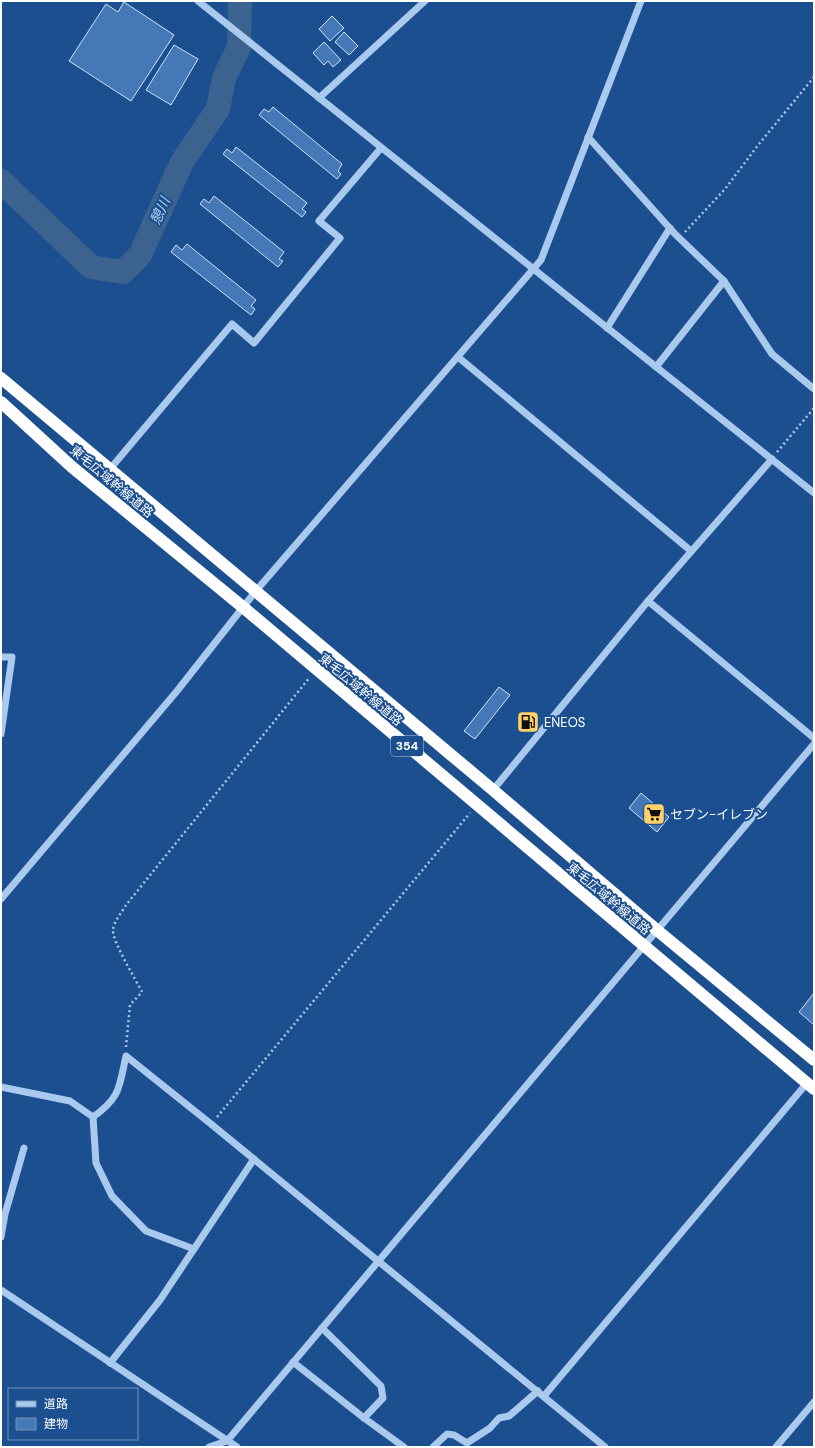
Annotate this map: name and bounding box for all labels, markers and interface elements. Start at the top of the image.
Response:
water label: 憩川 [146,193,175,227]
street label: 東毛広域幹線道路 [66,441,157,521]
street label: 東毛広域幹線道路 [315,649,406,729]
fuel station icon: ENEOS [515,709,541,735]
place label: ENEOS [544,714,585,731]
road number: 354 [391,736,423,756]
supermarket icon: セブン-イレブン [641,801,667,827]
place label: セブン-イレブン [670,806,768,823]
street label: 東毛広域幹線道路 [563,858,654,938]
legend [8,1388,138,1440]
text: 道路 [44,1396,68,1412]
text: 建物 [44,1416,68,1432]

